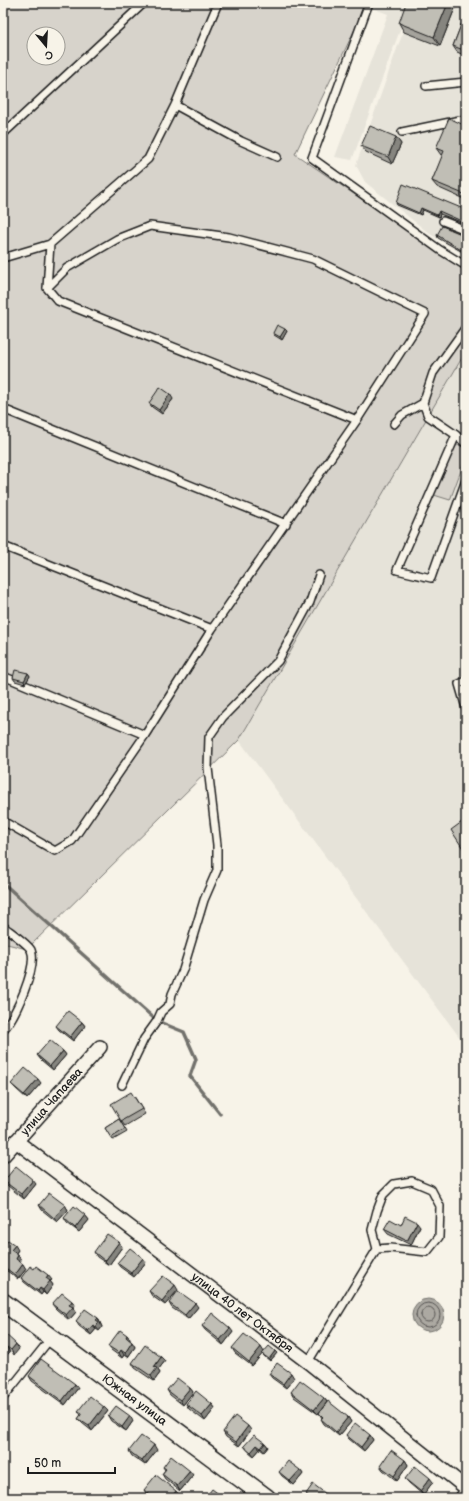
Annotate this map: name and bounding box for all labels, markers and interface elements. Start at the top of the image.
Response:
north arrow [26,26,66,66]
text: С [43,48,55,63]
street label: улица Чапаева [18,1065,86,1139]
street label: улица 40 лет Октября [188,1269,296,1356]
street label: Южная улица [99,1371,170,1429]
scale bar [28,1449,115,1475]
text: 50 m [34,1456,61,1471]

